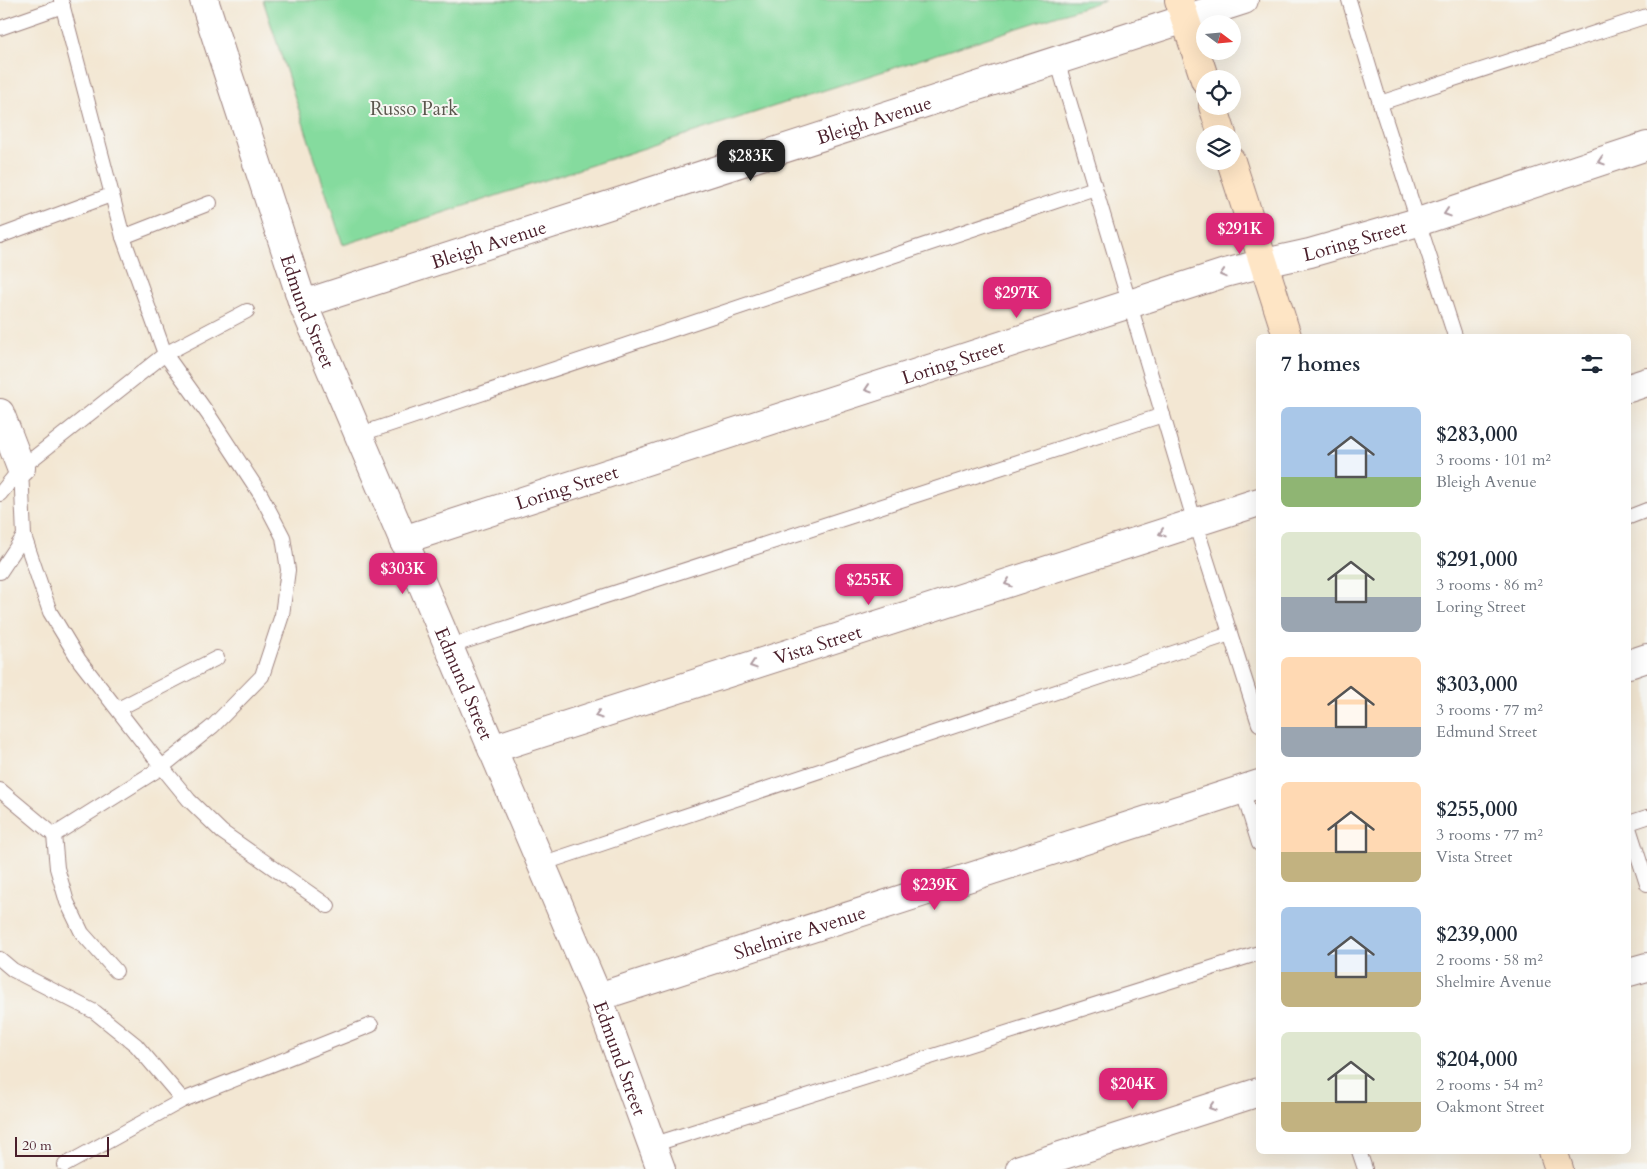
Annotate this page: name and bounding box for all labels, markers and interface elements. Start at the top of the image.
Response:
north arrow [1196,15,1241,60]
map controls [1196,15,1241,170]
button: locate [1196,70,1241,115]
street label: Bleigh Avenue [813,90,935,151]
park label: Russo Park [370,96,459,122]
button: layers [1196,125,1241,170]
pin: $283K [716,140,786,182]
text: $283K [728,145,774,167]
one-way arrow [1597,156,1605,166]
one-way arrow [1443,207,1451,217]
pin: $291K [1205,212,1275,255]
street label: Bleigh Avenue [428,214,550,276]
street label: Loring Street [1301,214,1410,268]
text: $291K [1217,218,1263,240]
street label: Edmund Street [274,251,341,372]
one-way arrow [1219,269,1227,279]
pin: $297K [982,276,1052,319]
text: $297K [994,282,1040,304]
street label: Loring Street [898,334,1008,391]
text: 7 homes [1281,350,1360,379]
icon: filters [1578,350,1606,378]
one-way arrow [865,384,873,394]
text: $283,000 [1436,420,1517,449]
icon: home [1321,427,1381,487]
text: 3 rooms · 101 m² [1436,449,1551,471]
street label: Loring Street [512,459,622,517]
text: Bleigh Avenue [1436,471,1537,493]
one-way arrow [1159,528,1167,538]
text: $291,000 [1436,545,1517,574]
pin: $303K [368,552,438,595]
icon: home [1321,552,1381,612]
text: $303K [380,558,426,580]
pin: $255K [834,564,904,606]
text: $255K [846,569,892,591]
text: 3 rooms · 86 m² [1436,574,1543,596]
one-way arrow [1004,578,1012,588]
text: Loring Street [1436,596,1526,618]
street label: Vista Street [771,619,865,671]
street label: Edmund Street [428,623,499,744]
one-way arrow [749,660,758,670]
text: $303,000 [1436,670,1517,699]
icon: home [1321,677,1381,737]
text: 3 rooms · 77 m² [1436,699,1543,721]
one-way arrow [595,709,603,719]
text: Edmund Street [1436,721,1537,743]
text: $255,000 [1436,795,1517,824]
icon: home [1321,802,1381,862]
text: 3 rooms · 77 m² [1436,824,1543,846]
text: Vista Street [1436,846,1512,868]
pin: $239K [900,868,970,911]
text: $239K [912,874,958,896]
street label: Shelmire Avenue [731,900,869,966]
text: $239,000 [1436,920,1517,949]
icon: home [1321,927,1381,987]
text: 2 rooms · 58 m² [1436,949,1543,971]
text: Shelmire Avenue [1436,971,1551,993]
street label: Edmund Street [587,998,652,1119]
text: $204,000 [1436,1045,1517,1074]
icon: home [1321,1052,1381,1112]
pin: $204K [1098,1068,1168,1110]
text: $204K [1110,1073,1156,1095]
text: 2 rooms · 54 m² [1436,1074,1543,1096]
text: Oakmont Street [1436,1096,1544,1118]
one-way arrow [1209,1101,1217,1111]
scale bar [15,1134,109,1157]
text: 20 m [22,1136,52,1155]

